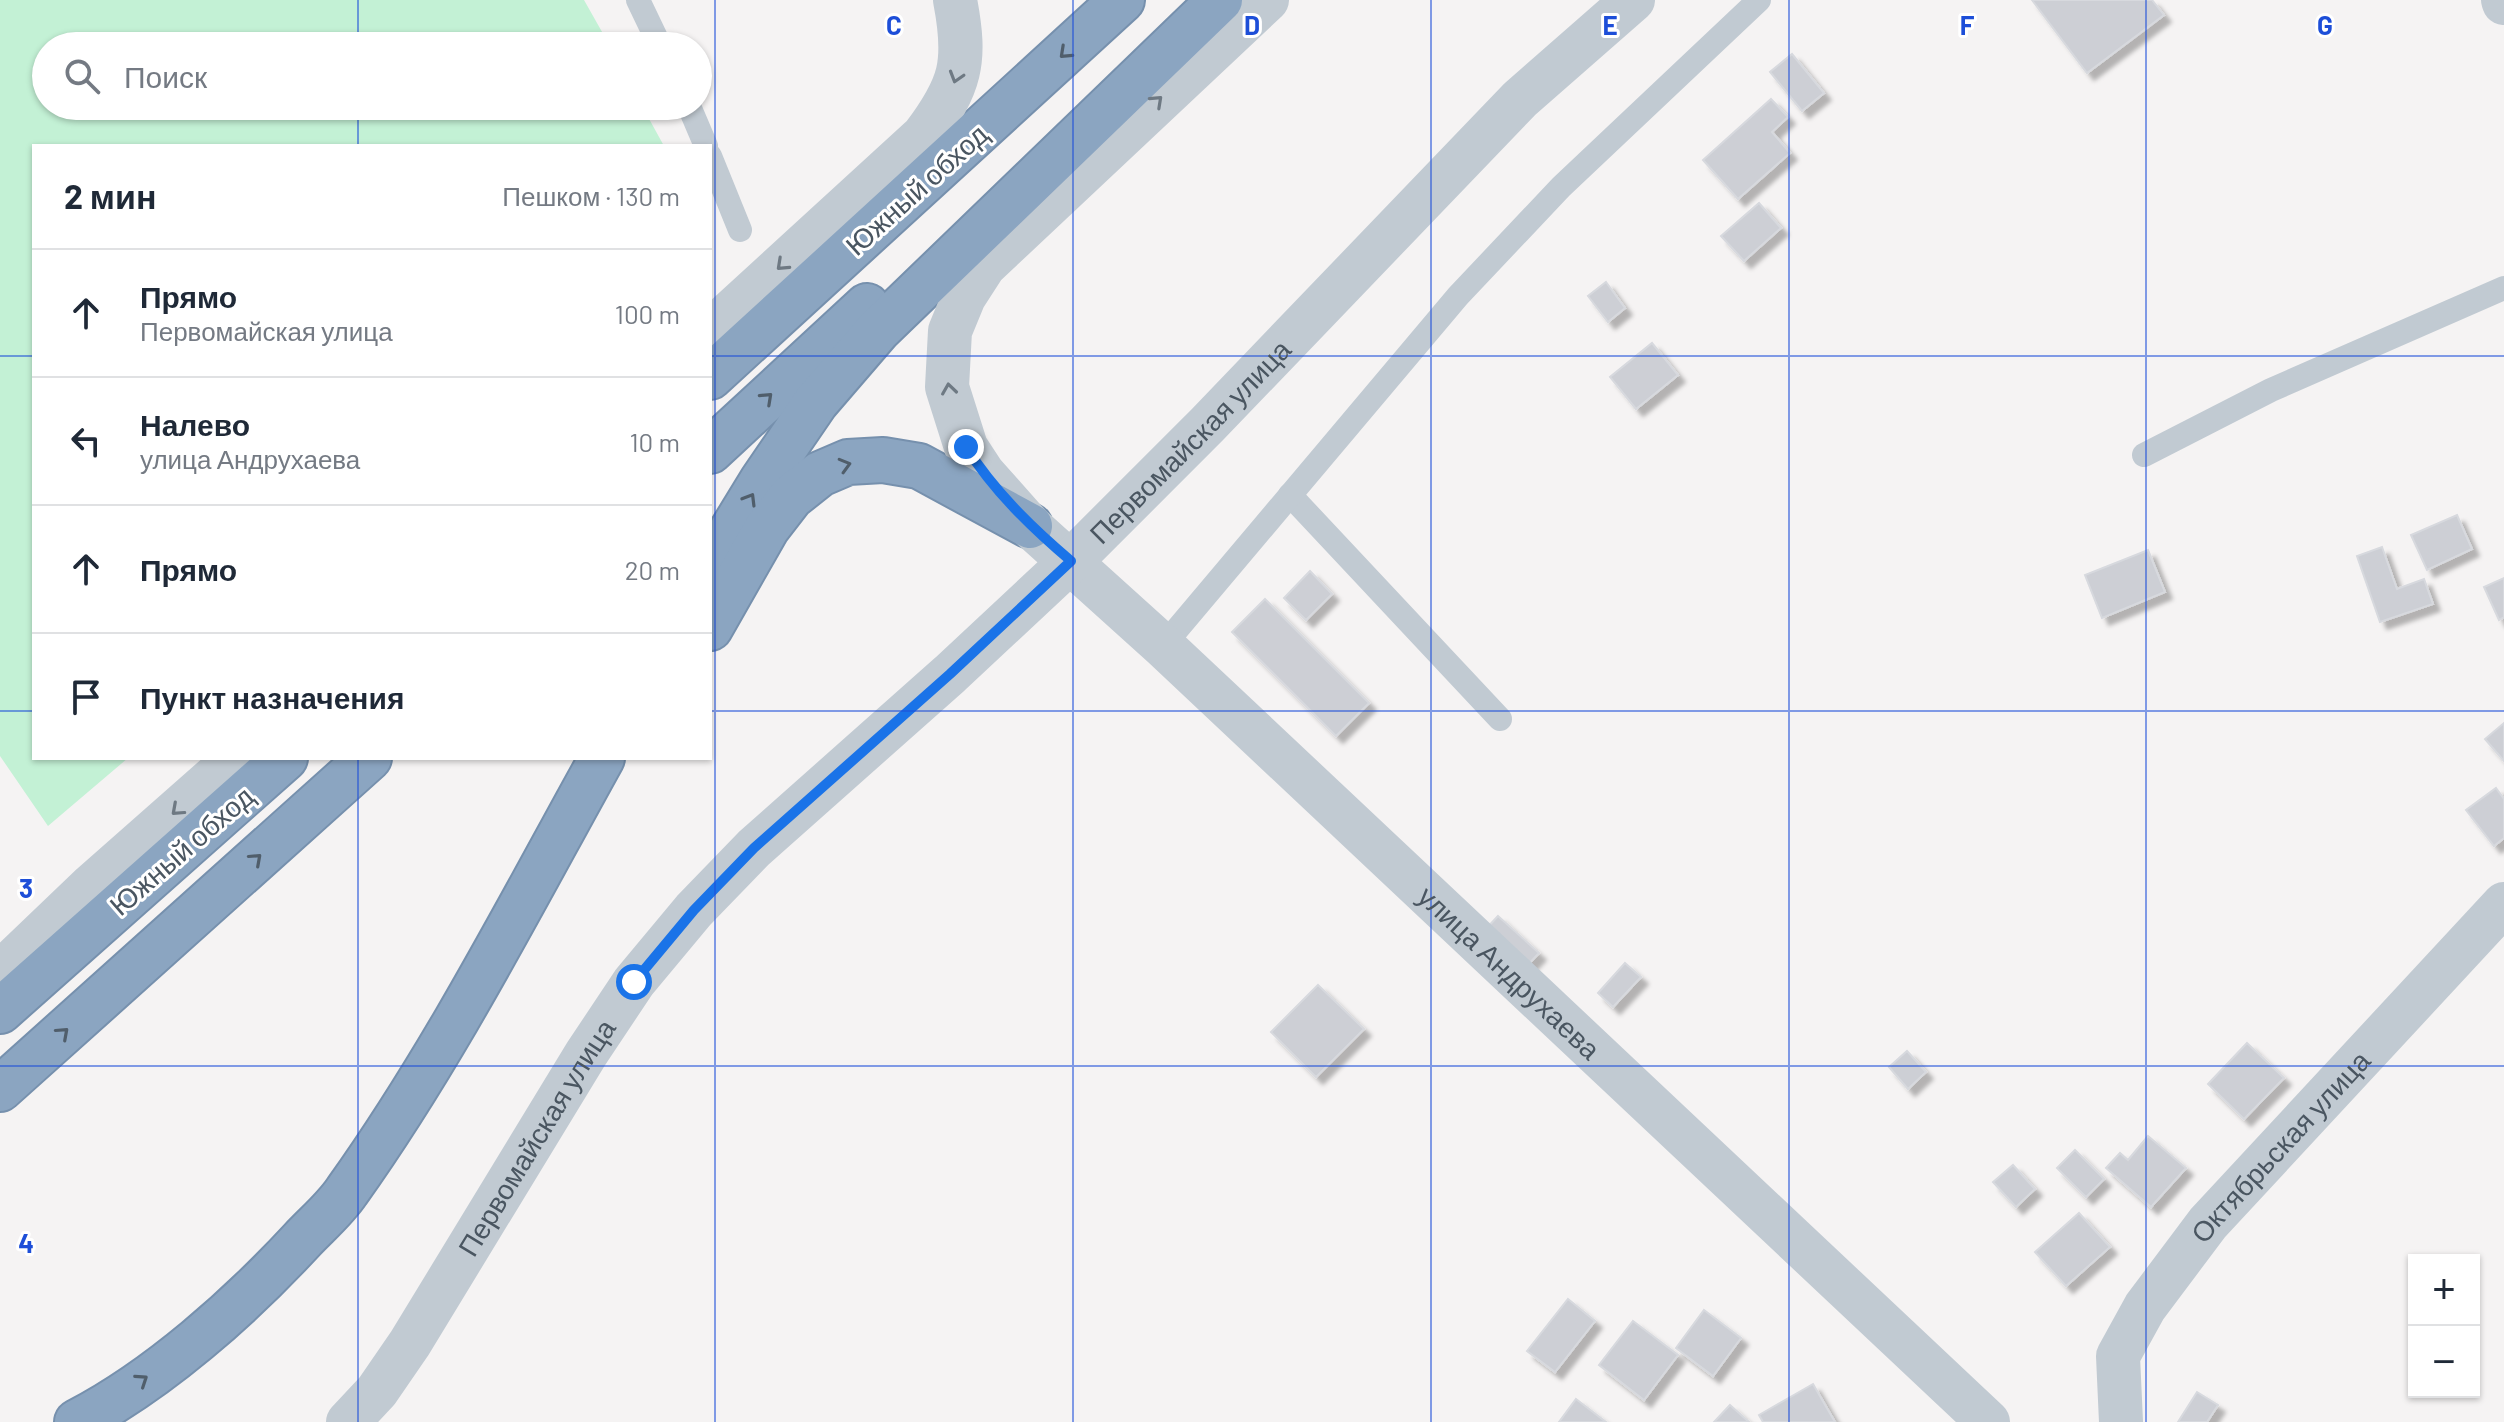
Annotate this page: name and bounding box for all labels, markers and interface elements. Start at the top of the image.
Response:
text: C [886,9,902,40]
text: D [1244,9,1260,40]
text: E [1602,9,1618,40]
text: F [1960,9,1975,40]
text: G [2317,9,2333,40]
search box [32,32,712,120]
one-way arrow [1059,43,1074,57]
icon: search [60,54,104,98]
text: Поиск [124,58,207,94]
one-way arrow [949,69,965,83]
one-way arrow [1148,96,1163,110]
street label: Южный обход [838,116,994,262]
text: 2 мин [64,175,156,216]
text: Пешком · 130 m [502,180,680,211]
one-way arrow [777,255,791,270]
text: Прямо [140,278,237,314]
icon: ahead [64,291,108,335]
text: 100 m [615,298,680,329]
text: Первомайская улица [140,315,393,346]
street label: Первомайская улица [1082,332,1297,550]
one-way arrow [941,383,958,396]
one-way arrow [758,394,773,408]
text: Налево [140,406,250,442]
icon: left [64,419,108,463]
text: 10 m [630,426,680,457]
route end [948,429,984,465]
text: улица Андрухаева [140,443,360,474]
one-way arrow [837,458,851,474]
one-way arrow [741,493,756,508]
icon: ahead [64,547,108,591]
text: Прямо [140,551,237,587]
text: 20 m [625,554,680,585]
icon: arrive [64,675,108,719]
text: Пункт назначения [140,679,404,715]
street label: Южный обход [102,778,260,922]
one-way arrow [172,800,187,814]
one-way arrow [247,854,262,869]
text: 3 [19,872,33,903]
street label: улица Андрухаева [1412,878,1608,1066]
route start [616,964,652,1000]
street label: Первомайская улица [450,1012,622,1262]
one-way arrow [54,1027,68,1042]
street label: Октябрьская улица [2183,1043,2377,1249]
text: 4 [18,1227,34,1258]
map controls [2408,1254,2480,1398]
button: + [2408,1254,2480,1326]
button: − [2408,1326,2480,1398]
one-way arrow [134,1375,148,1390]

